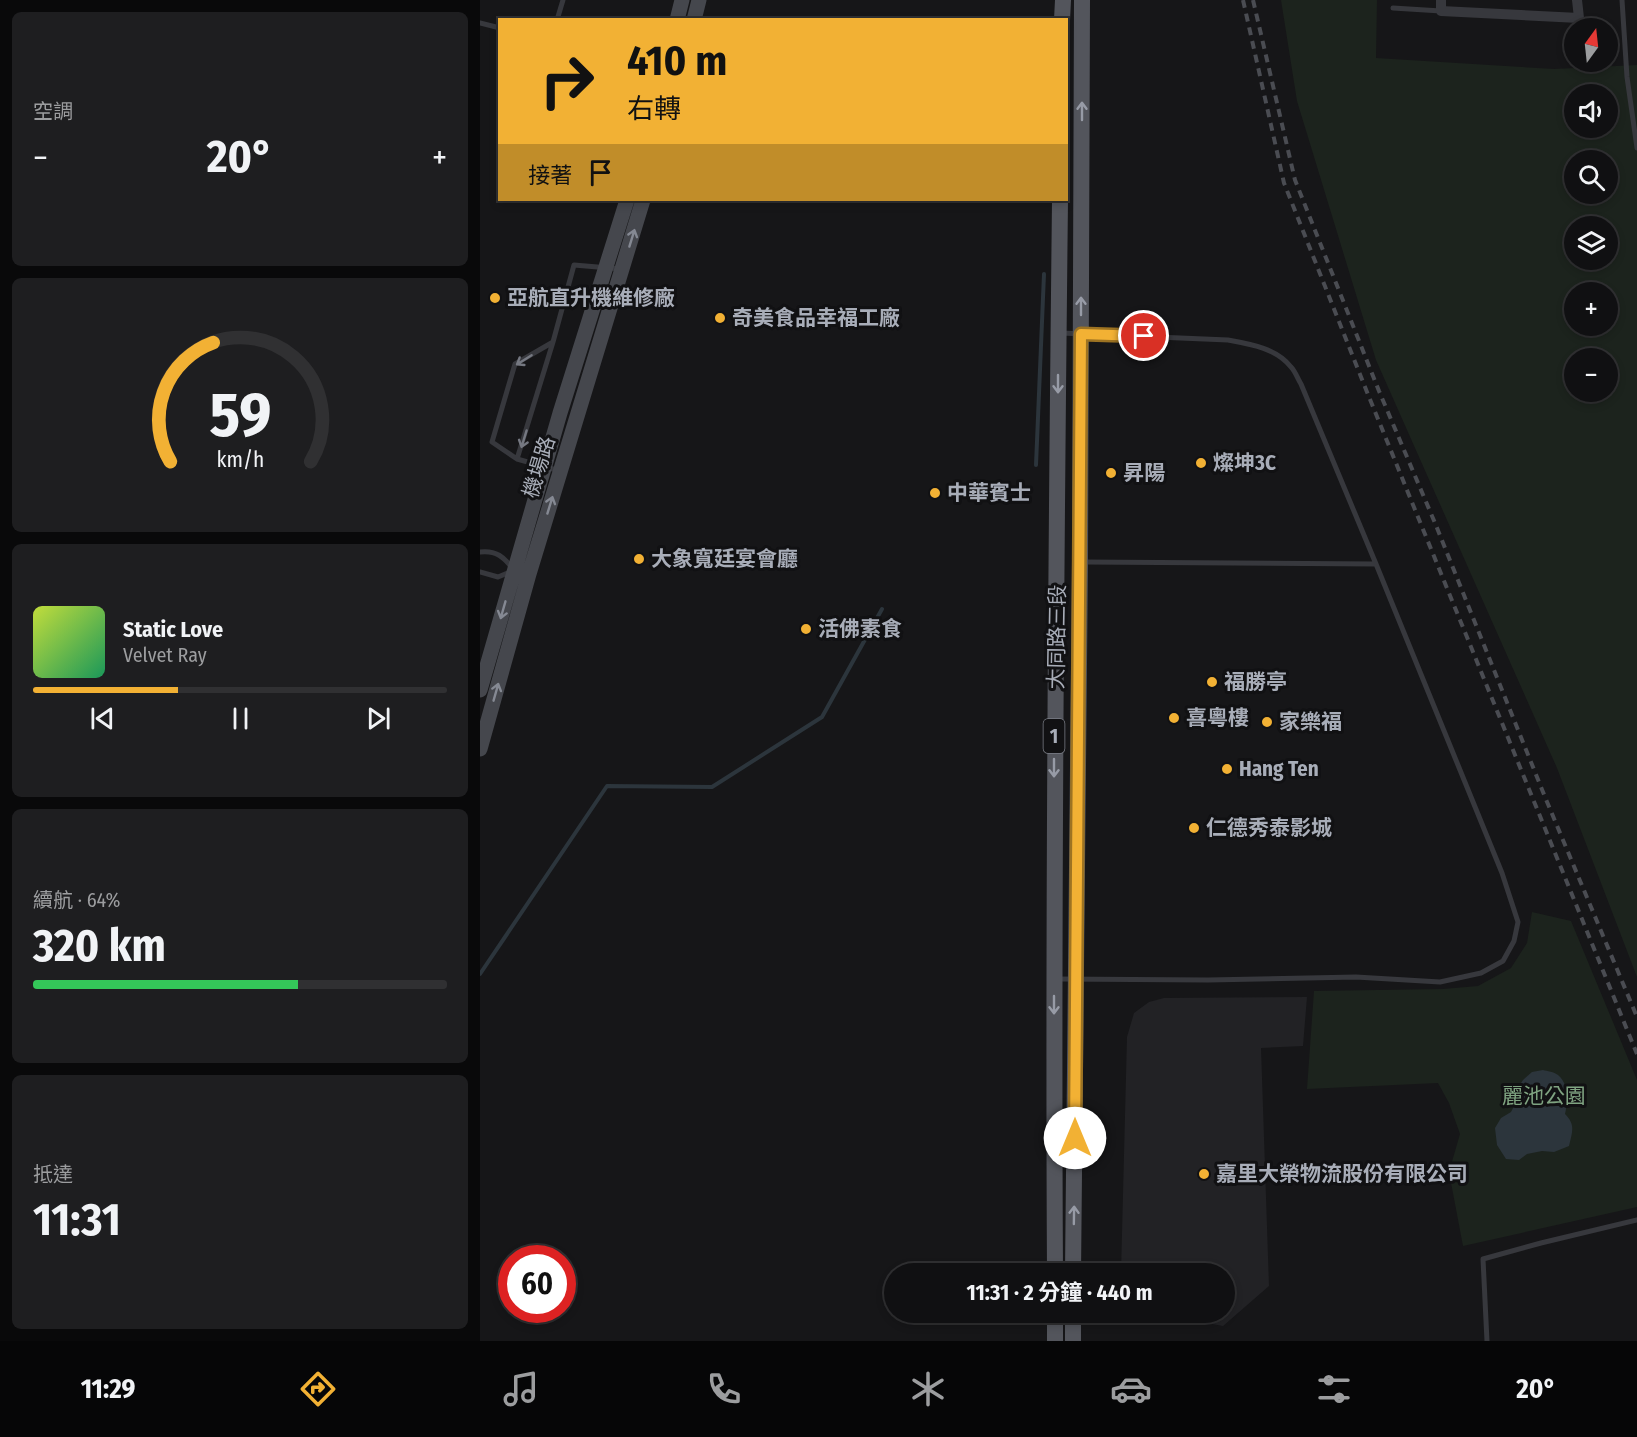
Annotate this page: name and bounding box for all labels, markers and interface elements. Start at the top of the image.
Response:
north arrow [1564,18,1618,72]
map controls [1564,18,1618,402]
text: 410 m [627,36,727,86]
icon: right [528,42,606,120]
button: sound [1564,84,1618,138]
text: 右轉 [627,93,681,125]
text: 空調 [33,99,73,123]
one-way arrow [1076,102,1088,122]
text: 20° [207,130,273,184]
text: − [33,138,48,178]
text: + [432,138,447,178]
button: search [1564,150,1618,204]
icon: arrive [584,156,617,189]
text: 接著 [528,162,572,189]
button: layers [1564,216,1618,270]
one-way arrow [627,229,638,248]
button: + [1564,282,1618,336]
place label: 亞航直升機維修廠 [507,285,675,311]
marker: 亞航直升機維修廠 [488,291,502,305]
one-way arrow [1075,297,1087,317]
place label: 奇美食品幸福工廠 [732,305,900,331]
pin [1118,310,1169,361]
marker: 奇美食品幸福工廠 [713,311,727,325]
icon: arrive [1127,319,1160,352]
button: − [1564,348,1618,402]
one-way arrow [515,353,532,366]
one-way arrow [1052,373,1064,393]
text: 59 [209,378,271,453]
one-way arrow [518,429,529,448]
street label: 機場路 [517,433,561,501]
text: km/h [216,447,264,473]
place label: 燦坤3C [1213,450,1276,476]
marker: 燦坤3C [1194,456,1208,470]
place label: 昇陽 [1123,460,1165,486]
marker: 昇陽 [1104,466,1118,480]
place label: 中華賓士 [947,480,1031,506]
marker: 中華賓士 [928,486,942,500]
one-way arrow [545,496,556,515]
place label: 大象寬廷宴會廳 [651,546,798,572]
marker: 大象寬廷宴會廳 [632,552,646,566]
street label: 大同路三段 [1043,584,1071,690]
one-way arrow [496,600,508,619]
text: Static Love [123,616,223,643]
place label: 活佛素食 [818,616,902,642]
marker: 活佛素食 [799,622,813,636]
text: Velvet Ray [123,643,207,667]
place label: 福勝亭 [1224,669,1287,695]
marker: 福勝亭 [1205,675,1219,689]
one-way arrow [491,683,502,702]
icon: previous [86,702,119,735]
icon: pause [224,702,257,735]
icon: next [362,702,395,735]
place label: 喜粵樓 [1186,705,1249,731]
place label: 家樂福 [1279,709,1342,735]
marker: 喜粵樓 [1167,711,1181,725]
marker: 家樂福 [1260,715,1274,729]
road number: 1 [1044,719,1064,753]
place label: Hang Ten [1239,756,1319,782]
one-way arrow [1048,757,1060,777]
marker: Hang Ten [1220,762,1234,776]
place label: 仁德秀泰影城 [1206,815,1332,841]
marker: 仁德秀泰影城 [1187,821,1201,835]
text: 續航 · 64% [33,888,120,912]
text: 320 km [33,919,166,973]
one-way arrow [1048,994,1060,1014]
park label: 麗池公園 [1502,1083,1586,1109]
position arrow [1043,1106,1107,1170]
place label: 嘉里大榮物流股份有限公司 [1216,1161,1468,1187]
text: 抵達 [33,1162,73,1186]
marker: 嘉里大榮物流股份有限公司 [1197,1167,1211,1181]
text: 11:31 [33,1193,121,1247]
one-way arrow [1068,1206,1080,1226]
speed limit sign: 60 [498,1245,576,1323]
text: 11:31 · 2 分鐘 · 440 m [966,1279,1153,1306]
icon: directions [297,1368,339,1410]
icon: music [500,1368,542,1410]
icon: phone [703,1368,745,1410]
icon: climate [907,1368,949,1410]
icon: car [1110,1368,1152,1410]
icon: filters [1313,1368,1355,1410]
text: 11:29 [81,1373,136,1405]
text: 20° [1516,1373,1556,1405]

